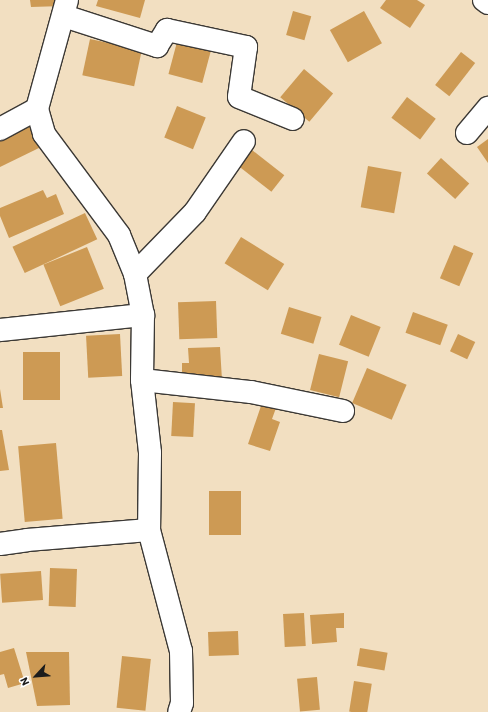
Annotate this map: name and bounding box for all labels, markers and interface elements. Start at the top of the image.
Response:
north arrow [16,656,56,696]
text: N [17,675,32,688]

